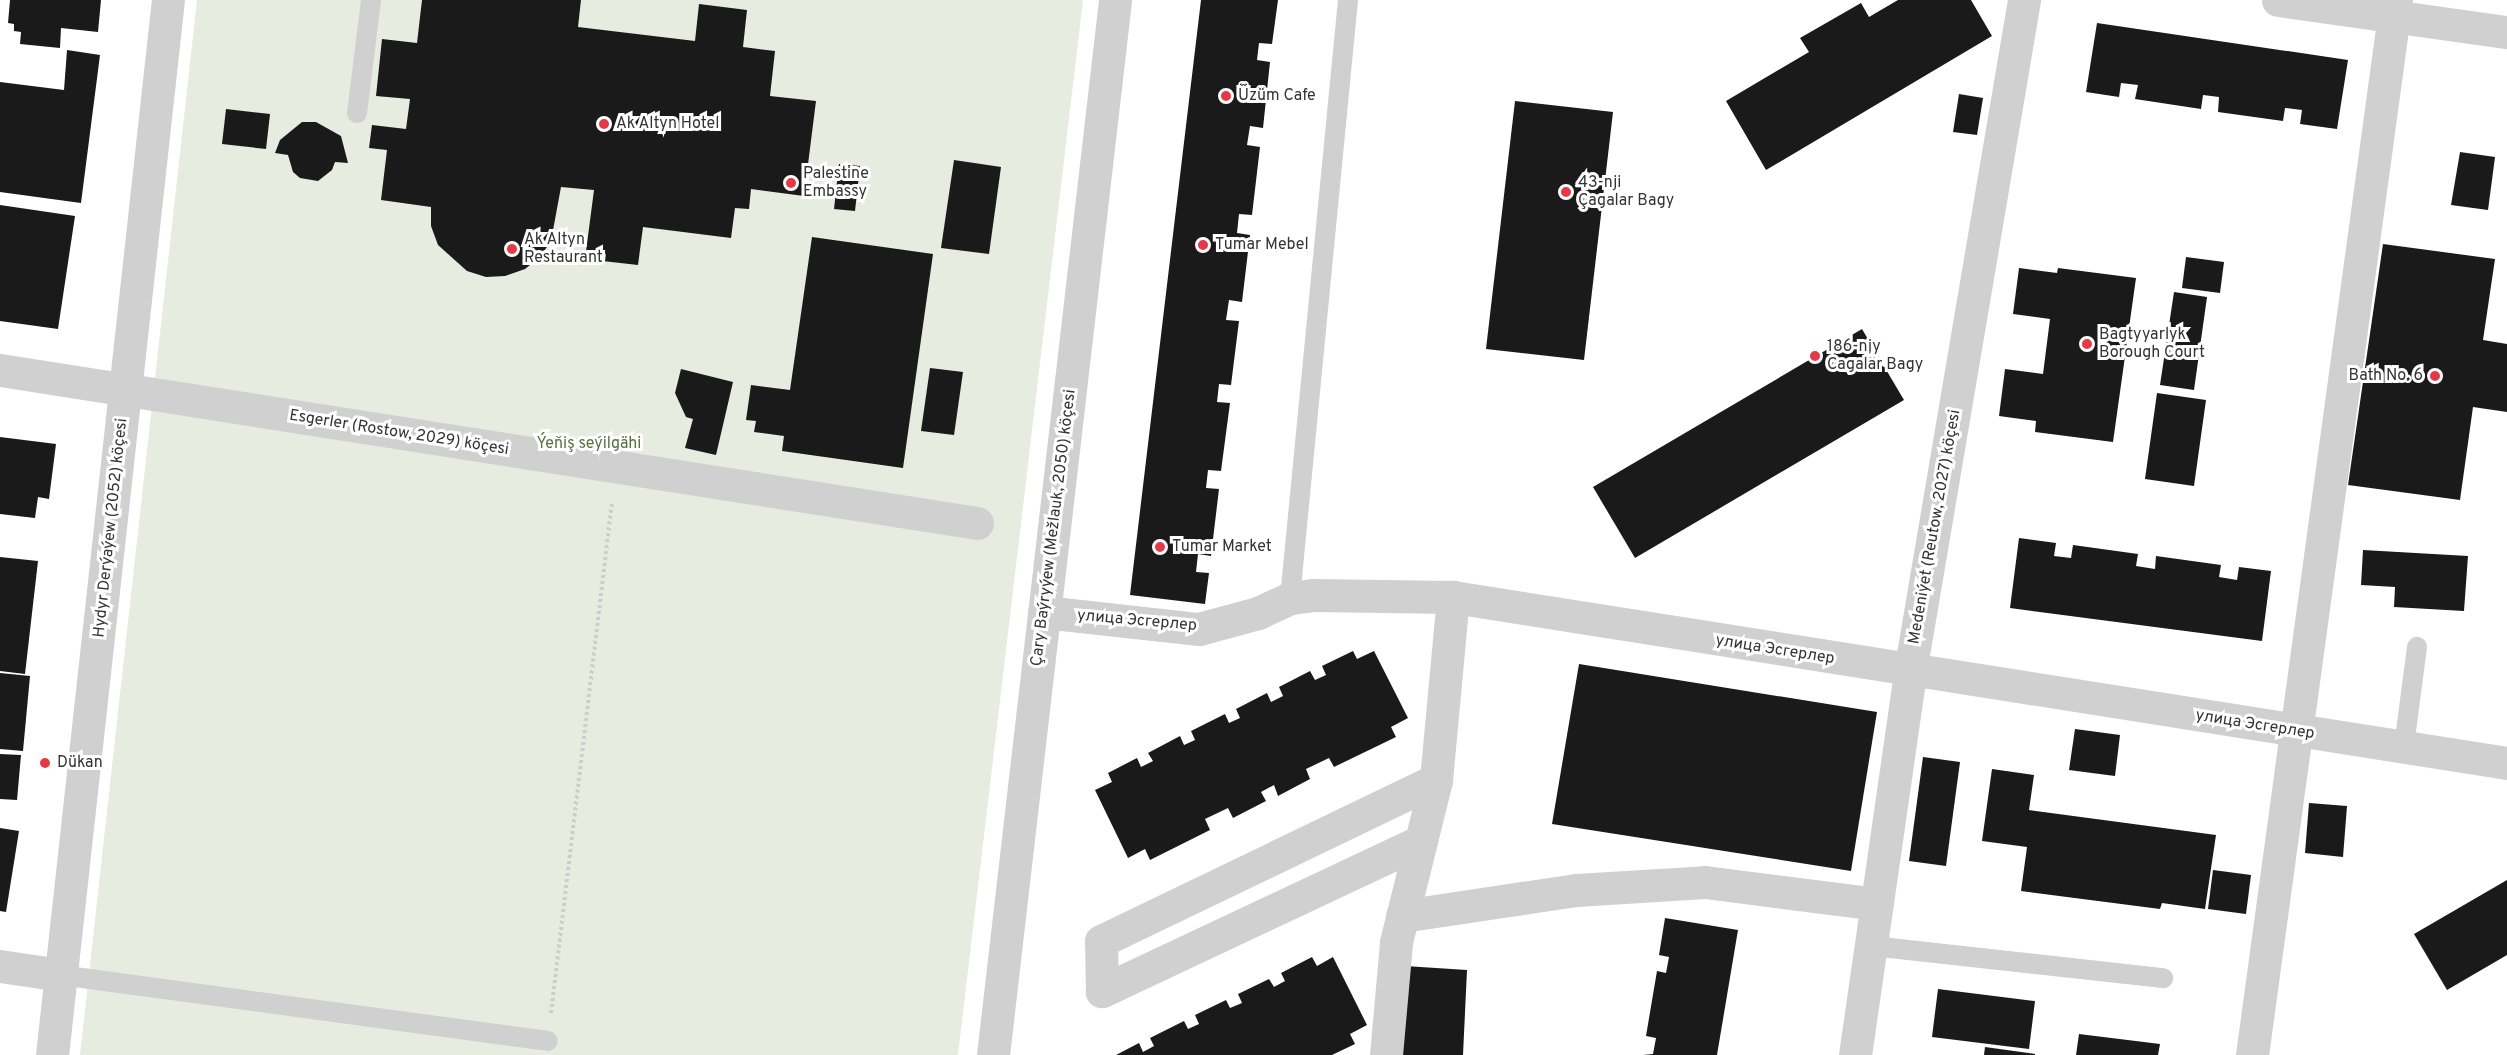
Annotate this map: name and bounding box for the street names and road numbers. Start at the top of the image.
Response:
street label: Çary Baýryýew (Mežlauk, 2050) köçesi [1027,388,1081,668]
street label: Esgerler (Rostow, 2029) köçesi [288,406,510,460]
street label: Medeniýet (Reutow, 2027) köçesi [1905,408,1965,646]
street label: Hydyr Derýaýew (2052) köçesi [90,417,132,639]
street label: улица Эсгерлер [1076,606,1198,636]
street label: улица Эсгерлер [1714,631,1836,669]
street label: улица Эсгерлер [2194,706,2316,744]

